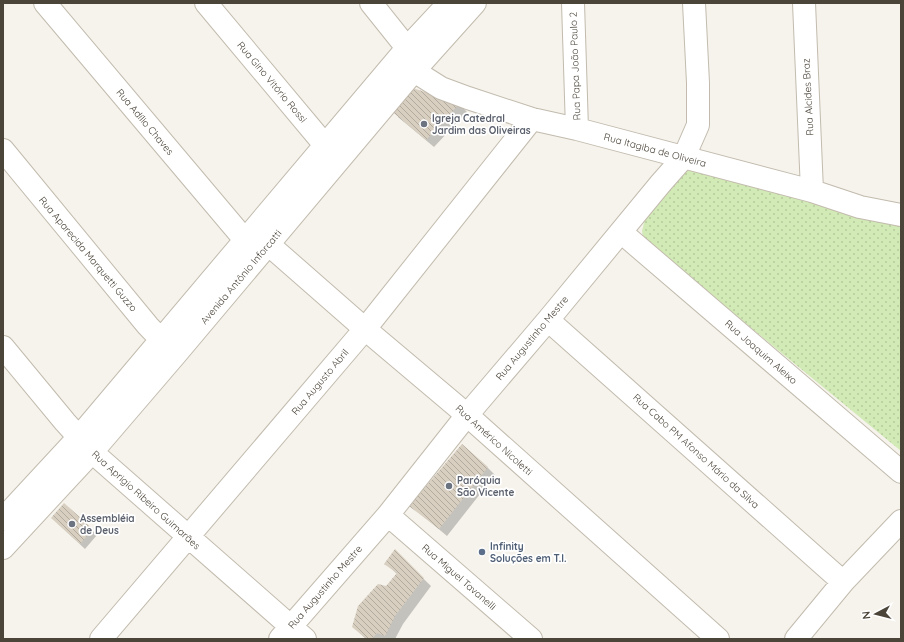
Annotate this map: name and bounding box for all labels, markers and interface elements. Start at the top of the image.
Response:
street label: Rua Papa João Paulo 2 [567,11,583,120]
street label: Rua Gino Vitório Rossi [234,39,310,125]
street label: Rua Alcides Braz [799,58,817,136]
street label: Rua Adílio Chaves [113,86,177,158]
place label: Igreja Catedral Jardim das Oliveiras [432,112,531,137]
marker: Igreja Catedral Jardim das Oliveiras [419,119,429,129]
street label: Rua Itagiba de Oliveira [602,130,708,170]
street label: Rua Aparecida Marquetti Guzzo [36,194,140,314]
street label: Avenida Antônio Inforcatti [198,227,284,327]
street label: Rua Augustinho Mestre [493,293,571,383]
street label: Rua Joaquim Aleixo [722,317,800,387]
street label: Rua Augusto Abril [289,346,351,418]
street label: Rua Cabo PM Afonso Mário da Silva [630,391,762,511]
street label: Rua Américo Nicoletti [453,402,535,478]
street label: Rua Aprigio Ribeiro Guimarães [89,448,203,553]
place label: Paróquia São Vicente [457,474,515,499]
marker: Paróquia São Vicente [444,481,454,491]
place label: Assembléia de Deus [80,512,135,537]
marker: Assembléia de Deus [67,519,77,529]
place label: Infinity Soluções em T.I. [490,540,567,565]
street label: Rua Miguel Tavanelli [419,541,499,613]
street label: Rua Augustinho Mestre [285,542,365,631]
marker: Infinity Soluções em T.I. [477,547,487,557]
north arrow [856,594,896,634]
text: N [859,610,874,620]

